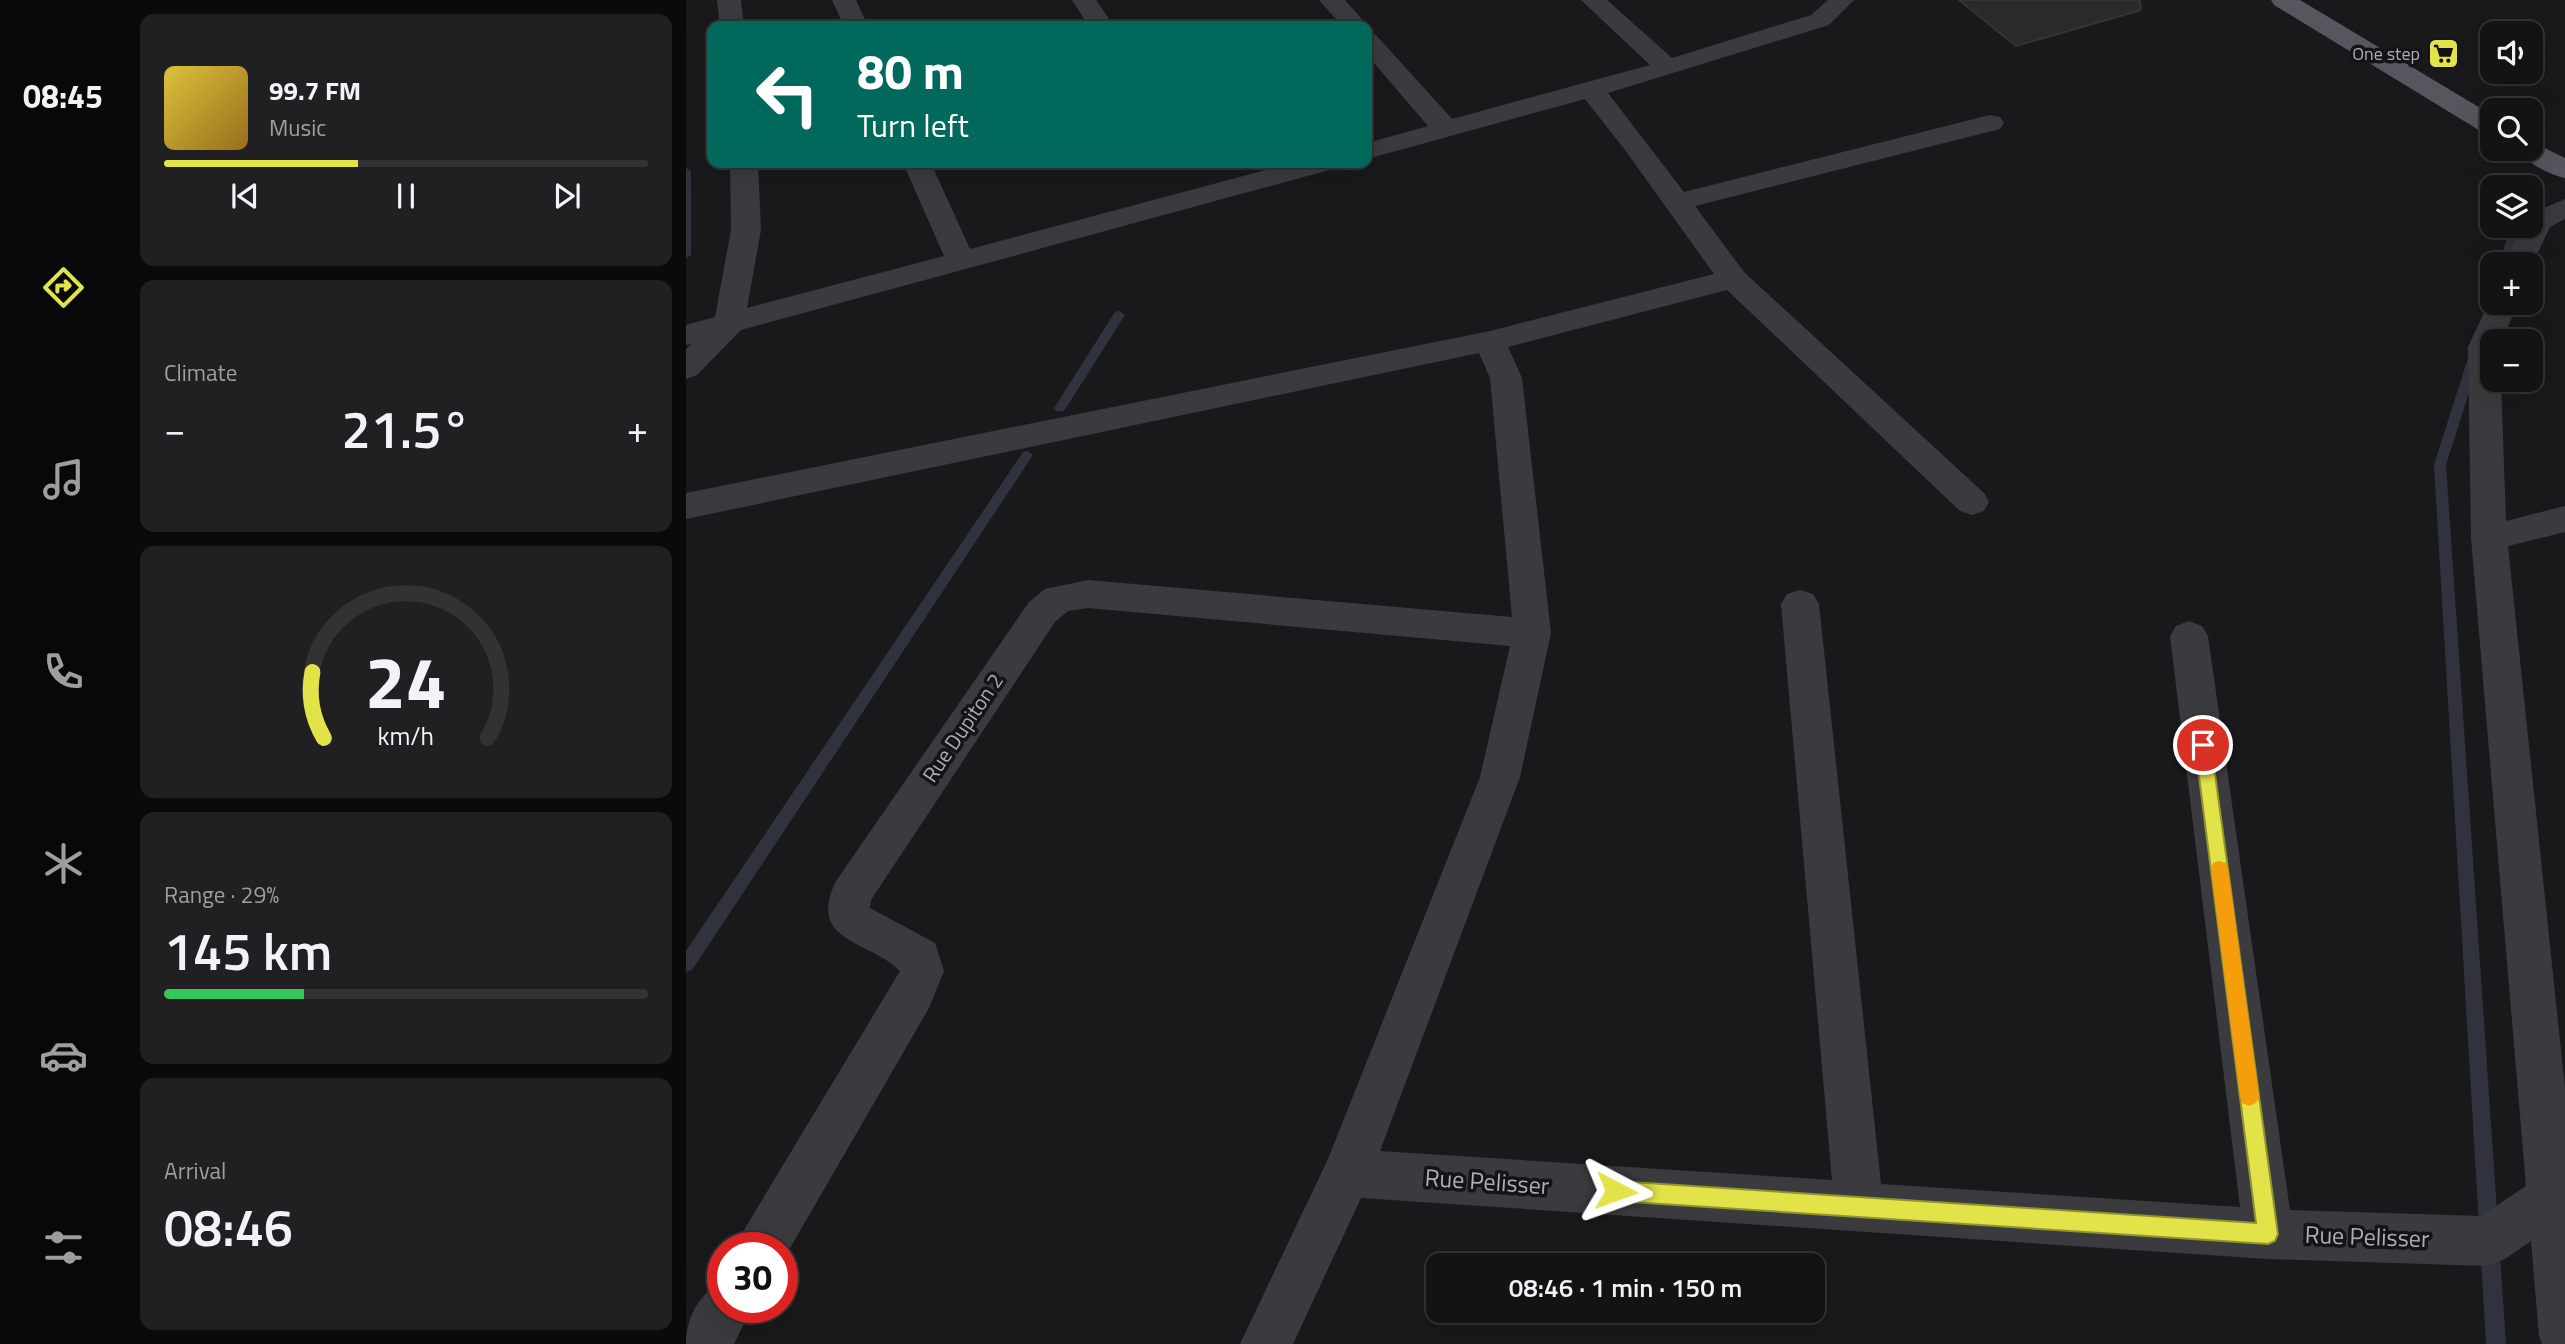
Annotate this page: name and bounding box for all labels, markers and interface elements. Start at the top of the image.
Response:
map controls [2480,21,2543,392]
button: sound [2480,21,2543,84]
text: 80 m [857,33,964,108]
supermarket icon: One step [2426,37,2460,71]
place label: One step [2352,40,2420,67]
icon: left [742,49,833,140]
text: 99.7 FM [269,71,361,110]
text: 08:45 [23,72,103,120]
button: search [2480,98,2543,161]
text: Turn left [857,101,969,149]
text: Music [269,110,326,145]
button: layers [2480,175,2543,238]
icon: previous [226,177,264,215]
icon: pause [387,177,425,215]
icon: next [548,177,586,215]
button: + [2480,252,2543,315]
icon: directions [39,263,88,312]
button: − [2480,329,2543,392]
text: Climate [164,355,237,390]
text: 21.5° [342,389,470,468]
text: − [164,400,185,458]
text: + [627,400,648,458]
icon: music [39,455,88,504]
text: 24 [365,626,447,736]
icon: phone [39,647,88,696]
street label: Rue Dupiton 2 [914,666,1011,789]
pin [2173,715,2233,775]
text: km/h [378,717,434,755]
icon: arrive [2184,726,2222,764]
icon: climate [39,839,88,888]
text: Range · 29% [164,877,279,912]
text: 145 km [164,911,332,990]
icon: car [39,1031,88,1080]
text: Arrival [164,1153,226,1188]
position arrow [1579,1154,1653,1228]
street label: Rue Pelisser [1424,1159,1551,1203]
text: 08:46 [164,1187,293,1266]
street label: Rue Pelisser [2304,1216,2430,1256]
icon: filters [39,1223,88,1272]
speed limit sign: 30 [707,1232,798,1323]
text: 08:46 · 1 min · 150 m [1509,1268,1742,1307]

